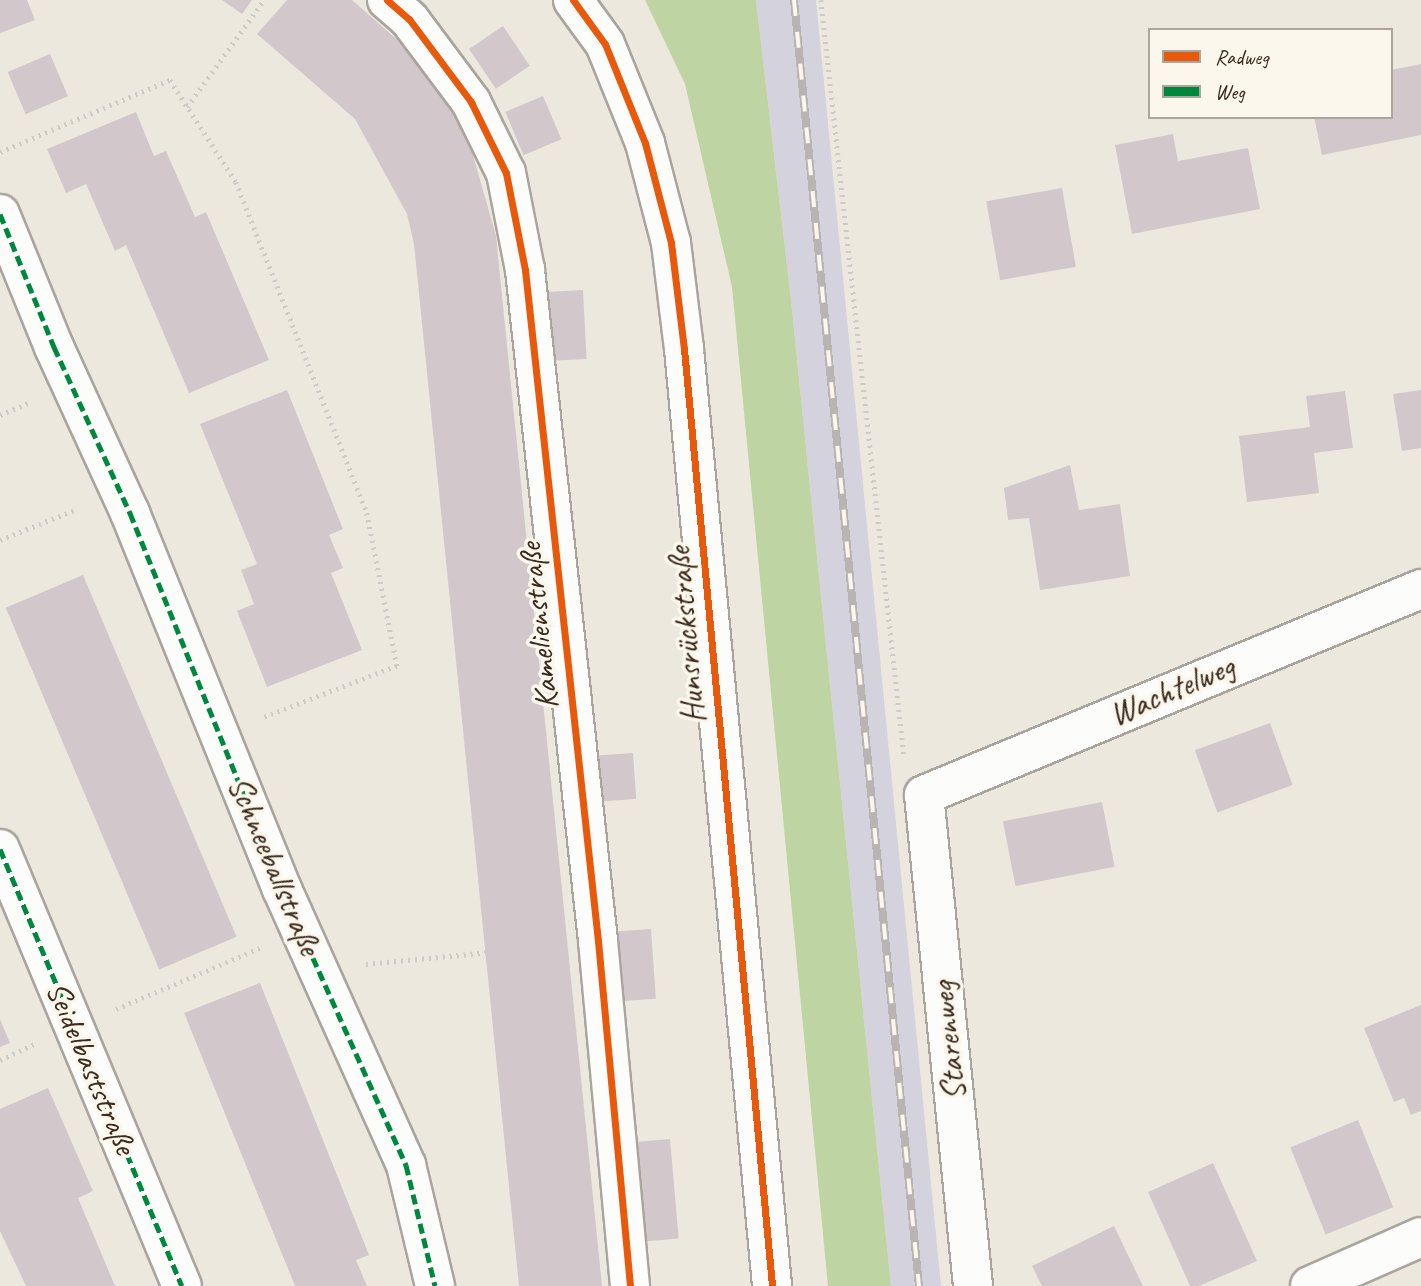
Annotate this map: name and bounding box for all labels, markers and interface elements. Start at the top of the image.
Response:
legend [1148,28,1393,119]
text: Radweg [1215,44,1269,70]
text: Weg [1215,79,1245,105]
street label: Kamelienstraße [511,541,567,711]
street label: Hunsrückstraße [660,545,714,725]
street label: Wachtelweg [1104,647,1240,735]
street label: Schneeballstraße [219,771,329,961]
street label: Seidelbaststraße [37,976,145,1160]
street label: Starenweg [923,980,975,1102]

